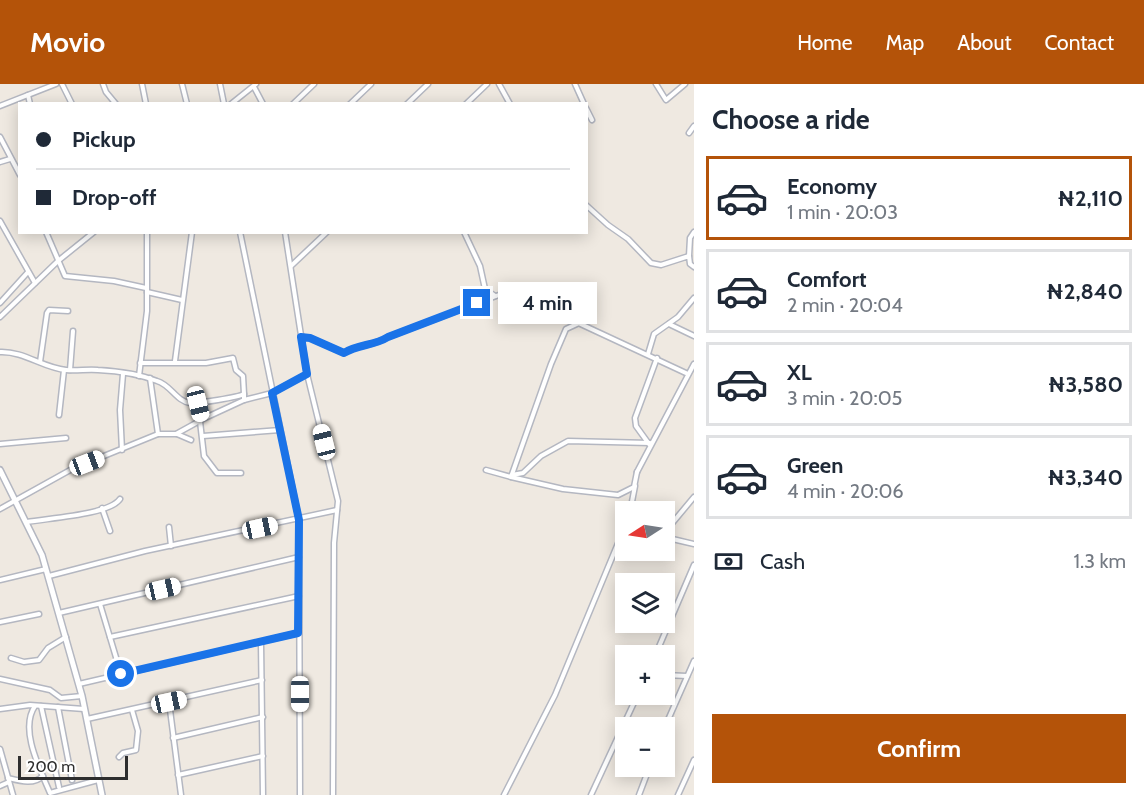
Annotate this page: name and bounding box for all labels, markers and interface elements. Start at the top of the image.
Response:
text: Movio [30,25,105,59]
text: Home [797,30,853,55]
text: Map [886,30,924,55]
text: About [957,30,1011,55]
text: Contact [1044,30,1114,55]
text: Choose a ride [712,103,870,136]
text: Pickup [72,126,136,153]
icon: car [715,171,769,225]
text: Economy [787,173,877,200]
text: Drop-off [72,184,156,211]
text: ₦2,110 [1057,185,1123,212]
text: 1 min · 20:03 [787,200,898,224]
icon: car [715,264,769,318]
text: Comfort [787,266,866,293]
text: ₦2,840 [1046,278,1123,305]
callout: 4 min [498,282,597,324]
route end [463,289,490,316]
text: 4 min [522,291,573,315]
text: 2 min · 20:04 [787,293,903,317]
icon: car [715,357,769,411]
text: XL [787,359,812,386]
text: ₦3,580 [1048,371,1123,398]
car [185,384,211,424]
text: 3 min · 20:05 [787,386,902,410]
car [311,422,337,462]
car [67,448,107,478]
icon: car [715,450,769,504]
text: Green [787,452,843,479]
text: ₦3,340 [1047,464,1123,491]
text: 4 min · 20:06 [787,479,904,503]
north arrow [615,501,675,561]
map controls [615,501,675,777]
car [241,515,279,541]
icon: cash [712,545,745,578]
text: Cash [760,548,805,575]
text: 1.3 km [1074,549,1126,573]
button: layers [615,573,675,633]
car [143,576,183,602]
button: + [615,645,675,705]
route start [107,660,134,687]
car [291,676,309,712]
car [150,689,188,715]
button: Confirm [712,714,1126,783]
button: − [615,717,675,777]
scale bar [18,753,128,780]
text: 200 m [27,757,75,776]

